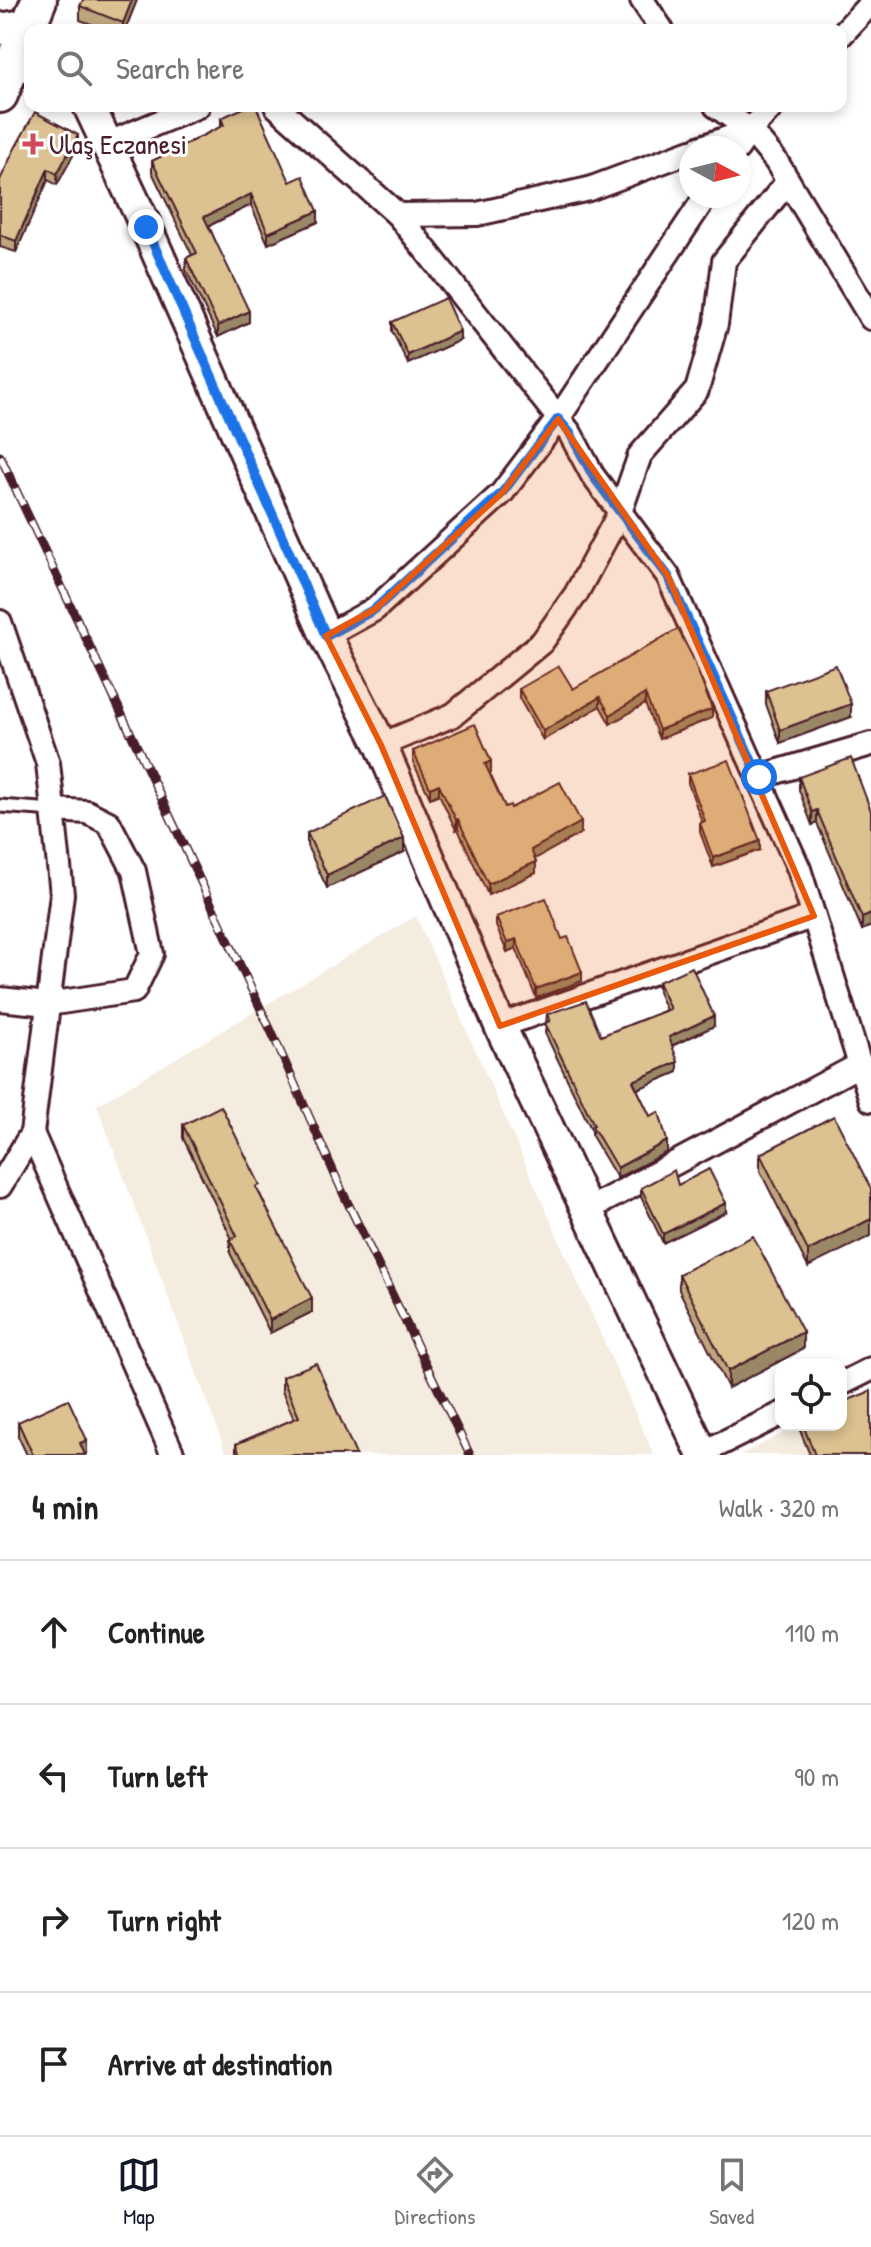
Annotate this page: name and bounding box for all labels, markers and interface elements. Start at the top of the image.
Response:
search box [24,24,847,112]
icon: search [52,46,96,90]
text: Search here [116,48,244,88]
place label: Ulaş Eczanesi [49,125,187,163]
marker: Ulaş Eczanesi [24,135,42,153]
north arrow [679,136,751,208]
route end [128,209,164,245]
route start [741,759,777,795]
map controls [775,1359,847,1431]
button: locate [775,1359,847,1431]
text: 4 min [32,1484,99,1530]
text: Walk · 320 m [719,1490,839,1525]
icon: ahead [32,1610,76,1654]
text: Continue [108,1612,205,1652]
text: 110 m [785,1615,839,1650]
icon: left [32,1754,76,1798]
text: Turn left [108,1756,207,1796]
text: 90 m [794,1759,839,1794]
icon: right [32,1898,76,1942]
text: Turn right [108,1900,221,1940]
text: 120 m [782,1903,839,1938]
icon: arrive [32,2042,76,2086]
text: Arrive at destination [108,2044,333,2084]
tab: Map [117,2153,161,2231]
tab: Directions [395,2153,476,2231]
tab: Saved [709,2153,754,2231]

